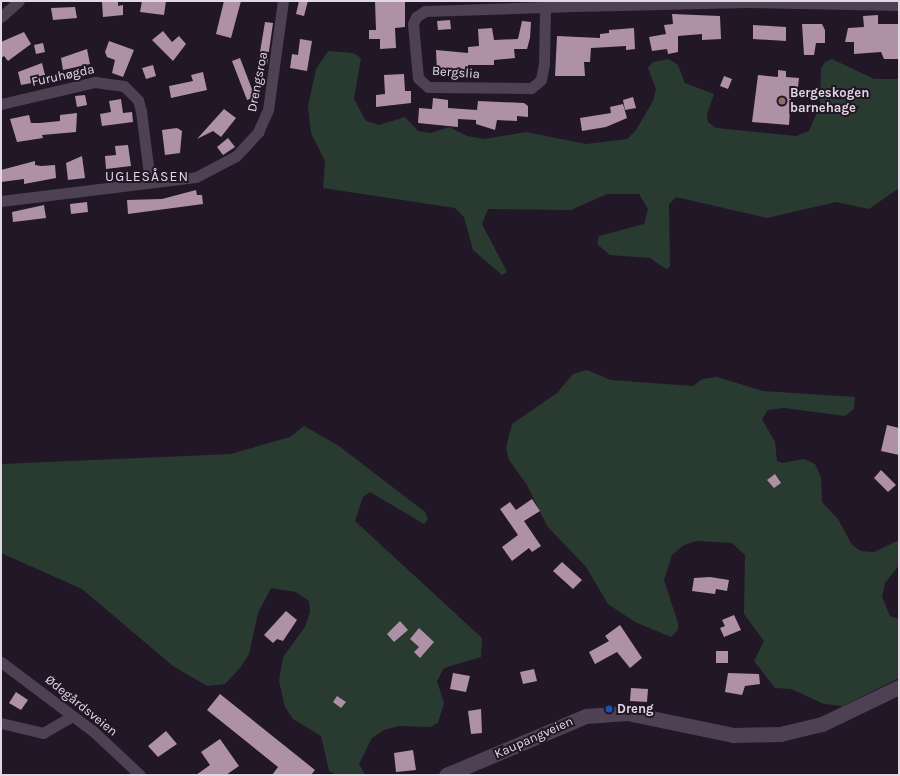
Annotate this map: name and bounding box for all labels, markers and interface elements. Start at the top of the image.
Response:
street label: Drengsroa [245,51,271,113]
street label: Furuhøgda [30,62,96,90]
street label: Bergslia [431,64,481,82]
place label: Bergeskogen barnehage [790,86,869,117]
marker: Bergeskogen barnehage [777,96,787,106]
district label: UGLESÅSEN [105,169,189,185]
street label: Ødegårdsveien [42,672,120,740]
place label: Dreng [617,701,654,717]
marker: Dreng [604,704,614,714]
street label: Kaupangveien [492,714,576,762]

